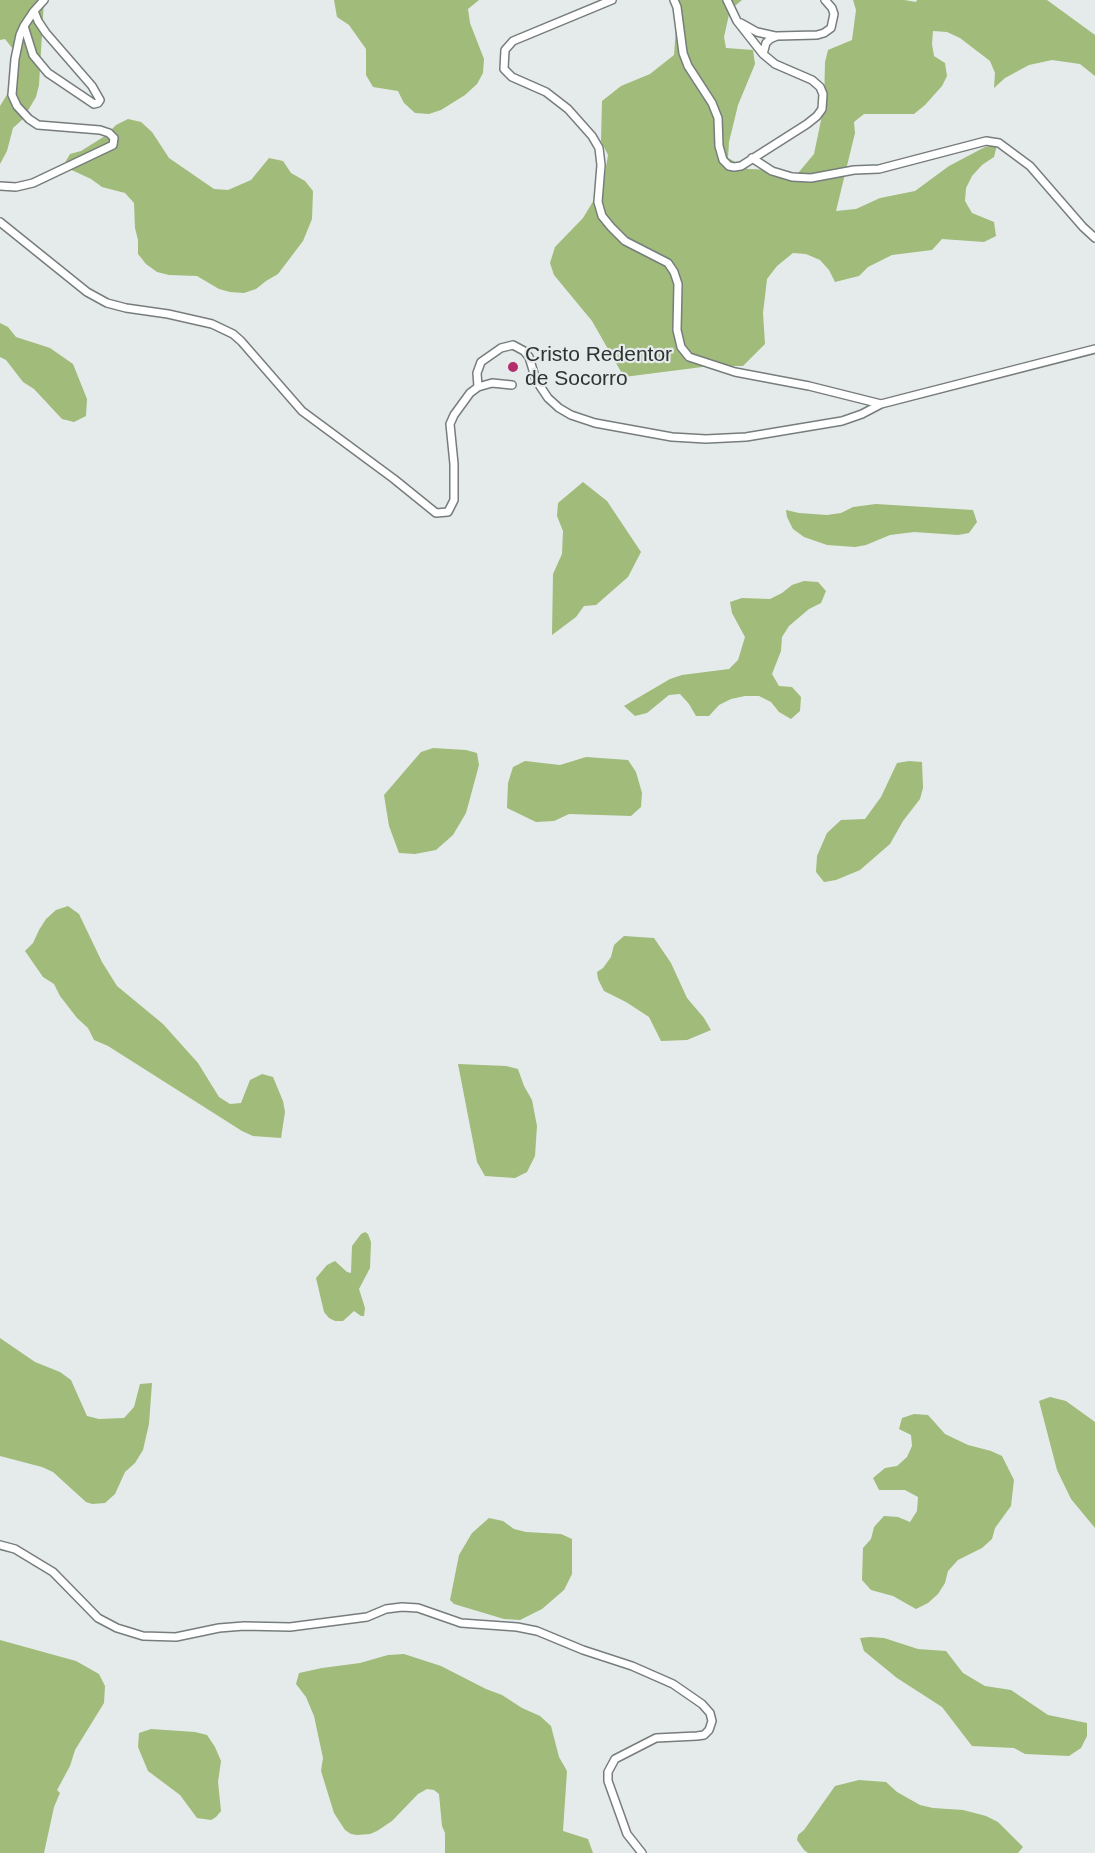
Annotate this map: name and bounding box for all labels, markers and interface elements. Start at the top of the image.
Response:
place label: Cristo Redentor de Socorro [525,342,672,392]
marker: Cristo Redentor de Socorro [506,360,520,374]

